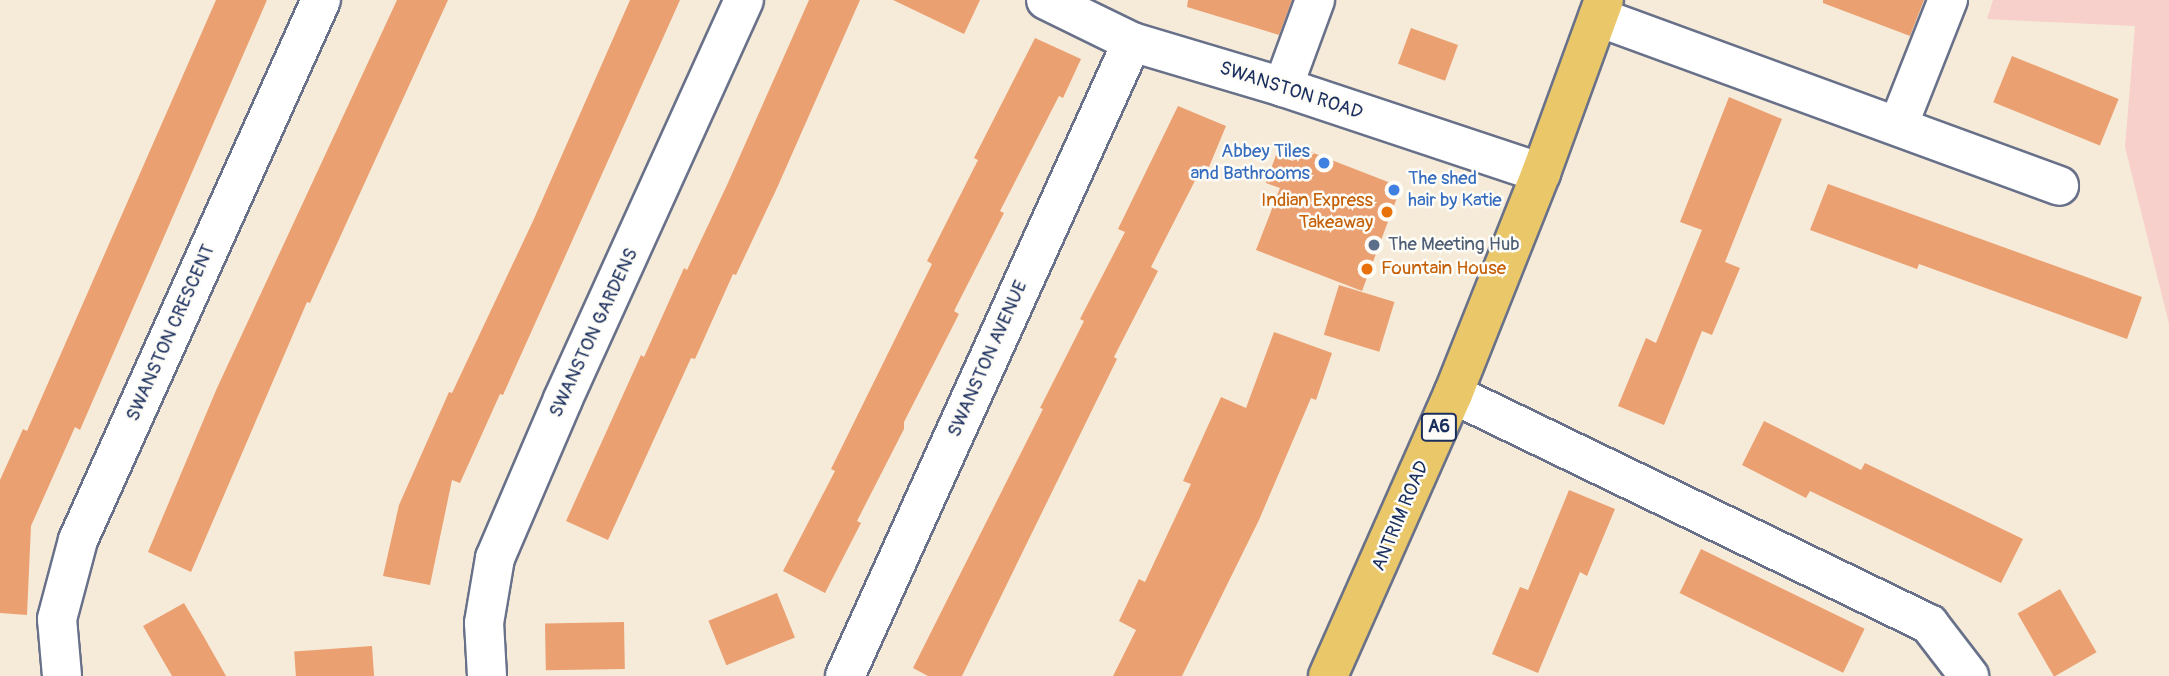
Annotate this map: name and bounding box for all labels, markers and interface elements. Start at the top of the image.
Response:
street label: SWANSTON ROAD [1216,57,1366,125]
place label: Abbey Tiles and Bathrooms [1191,141,1310,185]
marker: Abbey Tiles and Bathrooms [1316,155,1332,171]
place label: The shed hair by Katie [1408,168,1502,212]
marker: The shed hair by Katie [1386,182,1402,198]
place label: Indian Express Takeaway [1261,190,1373,234]
marker: Indian Express Takeaway [1379,204,1395,220]
place label: The Meeting Hub [1388,234,1520,256]
marker: The Meeting Hub [1366,237,1382,253]
street label: SWANSTON CRESCENT [122,241,220,425]
street label: SWANSTON GARDENS [545,245,643,421]
place label: Fountain House [1381,258,1506,280]
marker: Fountain House [1359,261,1375,277]
street label: SWANSTON AVENUE [943,277,1033,441]
road number: A6 [1420,412,1458,442]
street label: ANTRIM ROAD [1368,458,1434,574]

